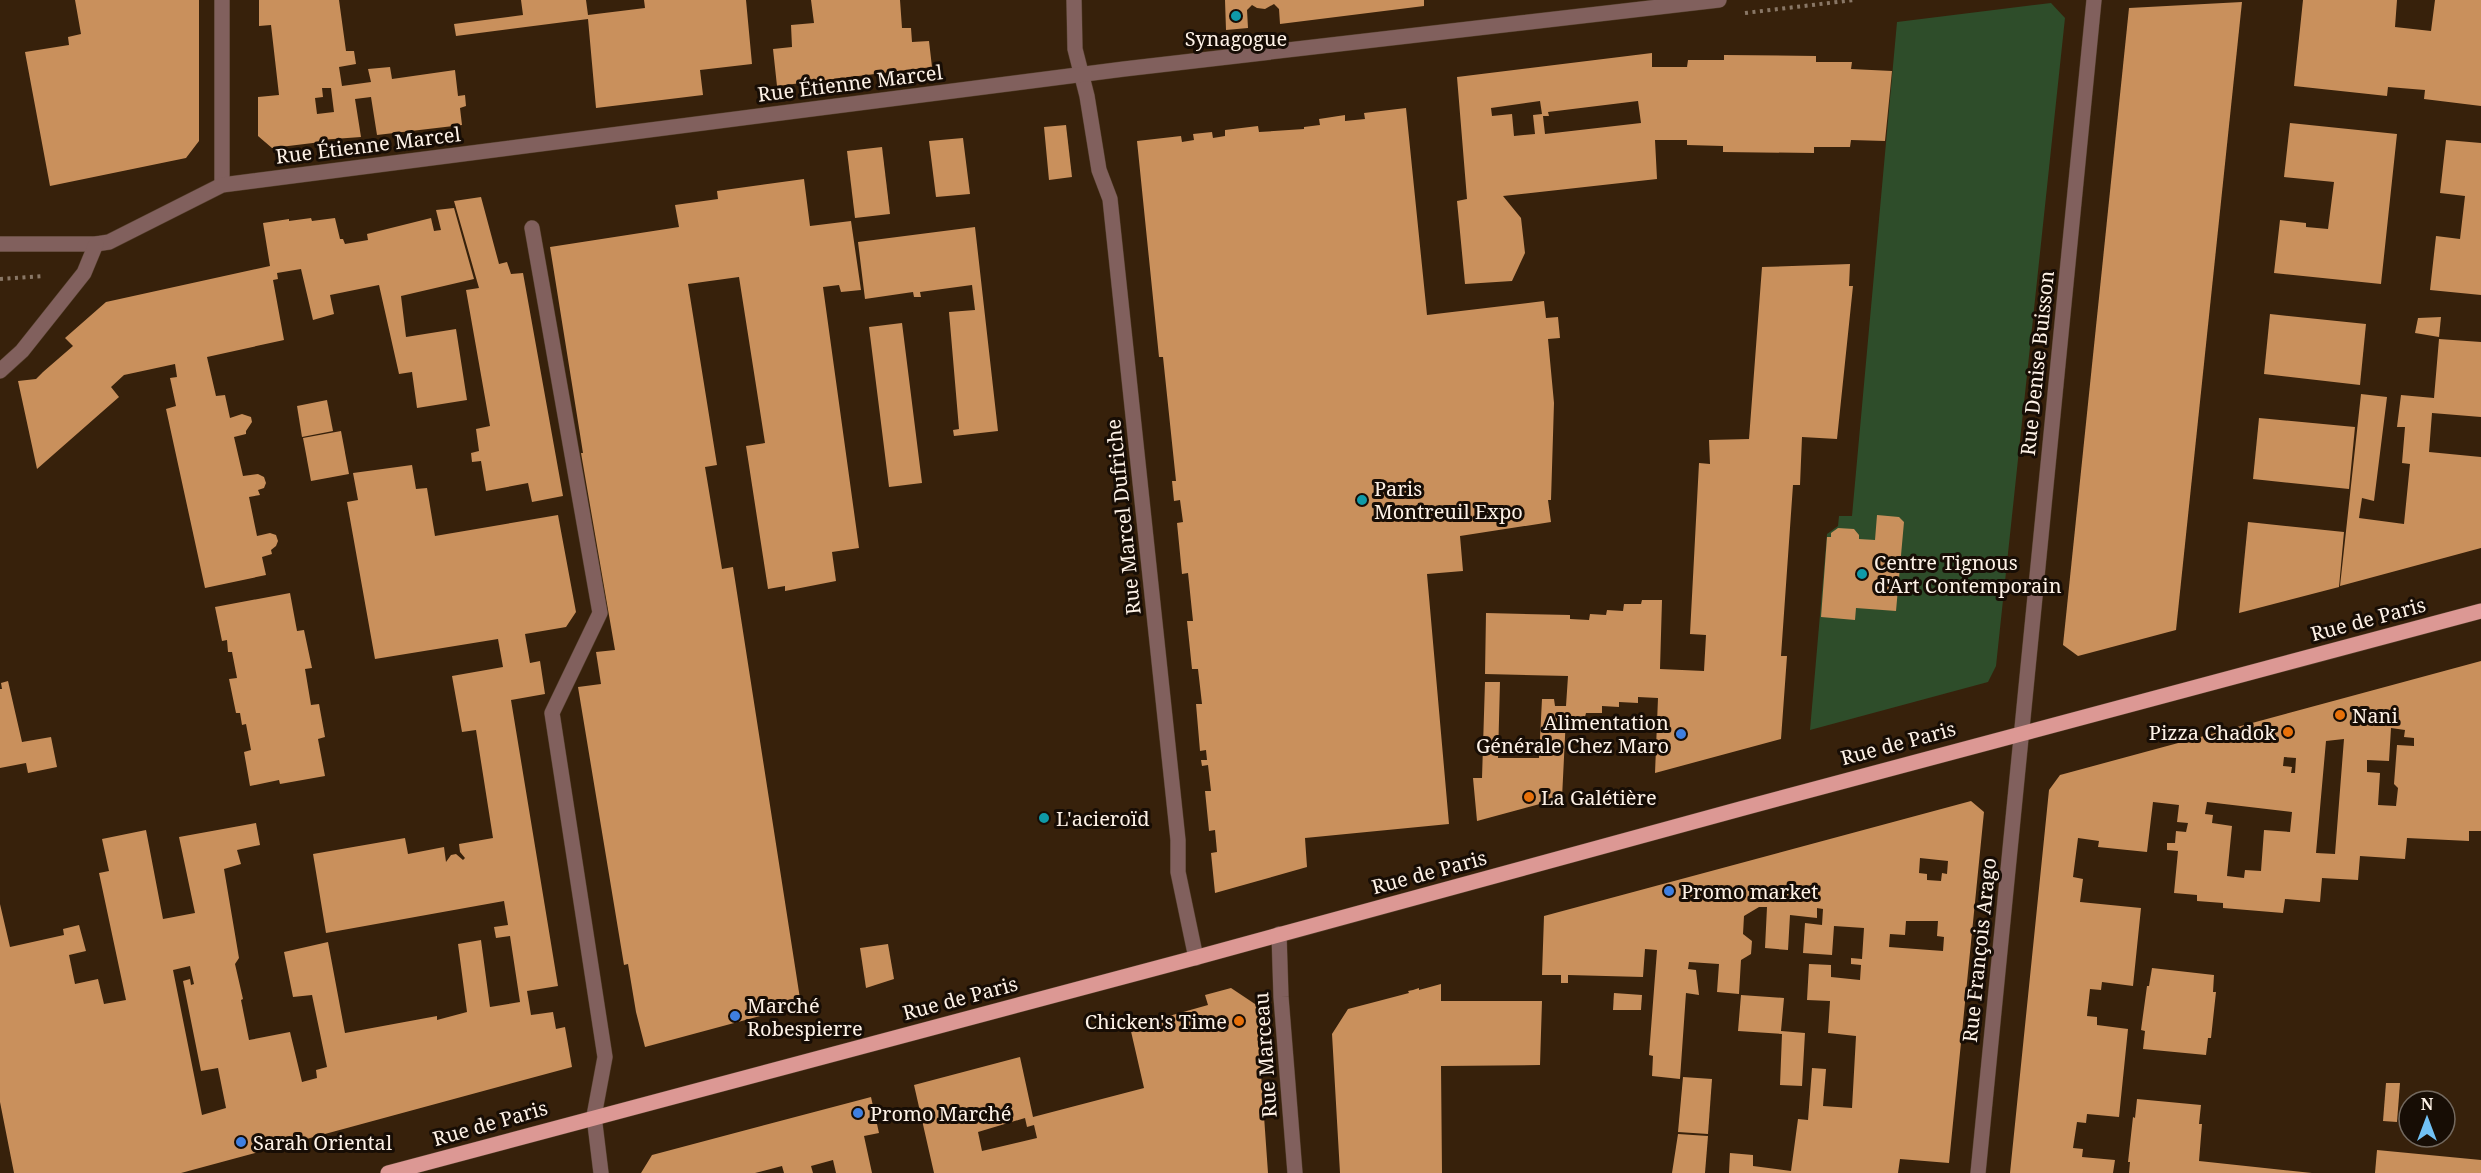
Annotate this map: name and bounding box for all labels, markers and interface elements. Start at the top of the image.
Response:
marker: Synagogue [1229,9,1243,23]
place label: Synagogue [1185,25,1287,52]
street label: Rue Étienne Marcel [756,58,944,108]
street label: Rue Étienne Marcel [274,120,462,170]
street label: Rue Denise Buisson [2014,269,2060,457]
street label: Rue Marcel Dufriche [1099,418,1147,616]
place label: Paris Montreuil Expo [1374,475,1523,525]
marker: Paris Montreuil Expo [1355,493,1369,507]
place label: Centre Tignous d'Art Contemporain [1874,549,2062,599]
marker: Centre Tignous d'Art Contemporain [1855,567,1869,581]
street label: Rue de Paris [2307,591,2429,647]
place label: Nani [2352,702,2398,729]
marker: Nani [2333,708,2347,722]
place label: Alimentation Générale Chez Maro [1476,709,1669,759]
street label: Rue de Paris [1837,715,1959,771]
place label: Pizza Chadok [2149,719,2276,746]
marker: Pizza Chadok [2281,725,2295,739]
marker: Alimentation Générale Chez Maro [1674,727,1688,741]
place label: La Galétière [1541,784,1657,811]
marker: La Galétière [1522,790,1536,804]
place label: L'acieroïd [1056,805,1150,832]
marker: L'acieroïd [1037,811,1051,825]
street label: Rue de Paris [1368,844,1490,900]
street label: Rue François Arago [1956,856,2002,1044]
place label: Promo market [1681,878,1818,905]
marker: Promo market [1662,884,1676,898]
street label: Rue de Paris [899,970,1021,1026]
street label: Rue Marceau [1247,991,1283,1119]
place label: Marché Robespierre [747,992,863,1042]
place label: Chicken's Time [1085,1008,1227,1035]
marker: Marché Robespierre [728,1009,742,1023]
marker: Chicken's Time [1232,1014,1246,1028]
north arrow [2397,1089,2457,1149]
text: N [2421,1093,2434,1115]
street label: Rue de Paris [430,1094,550,1152]
place label: Promo Marché [870,1100,1011,1127]
marker: Promo Marché [851,1106,865,1120]
place label: Sarah Oriental [253,1129,392,1156]
marker: Sarah Oriental [234,1135,248,1149]

